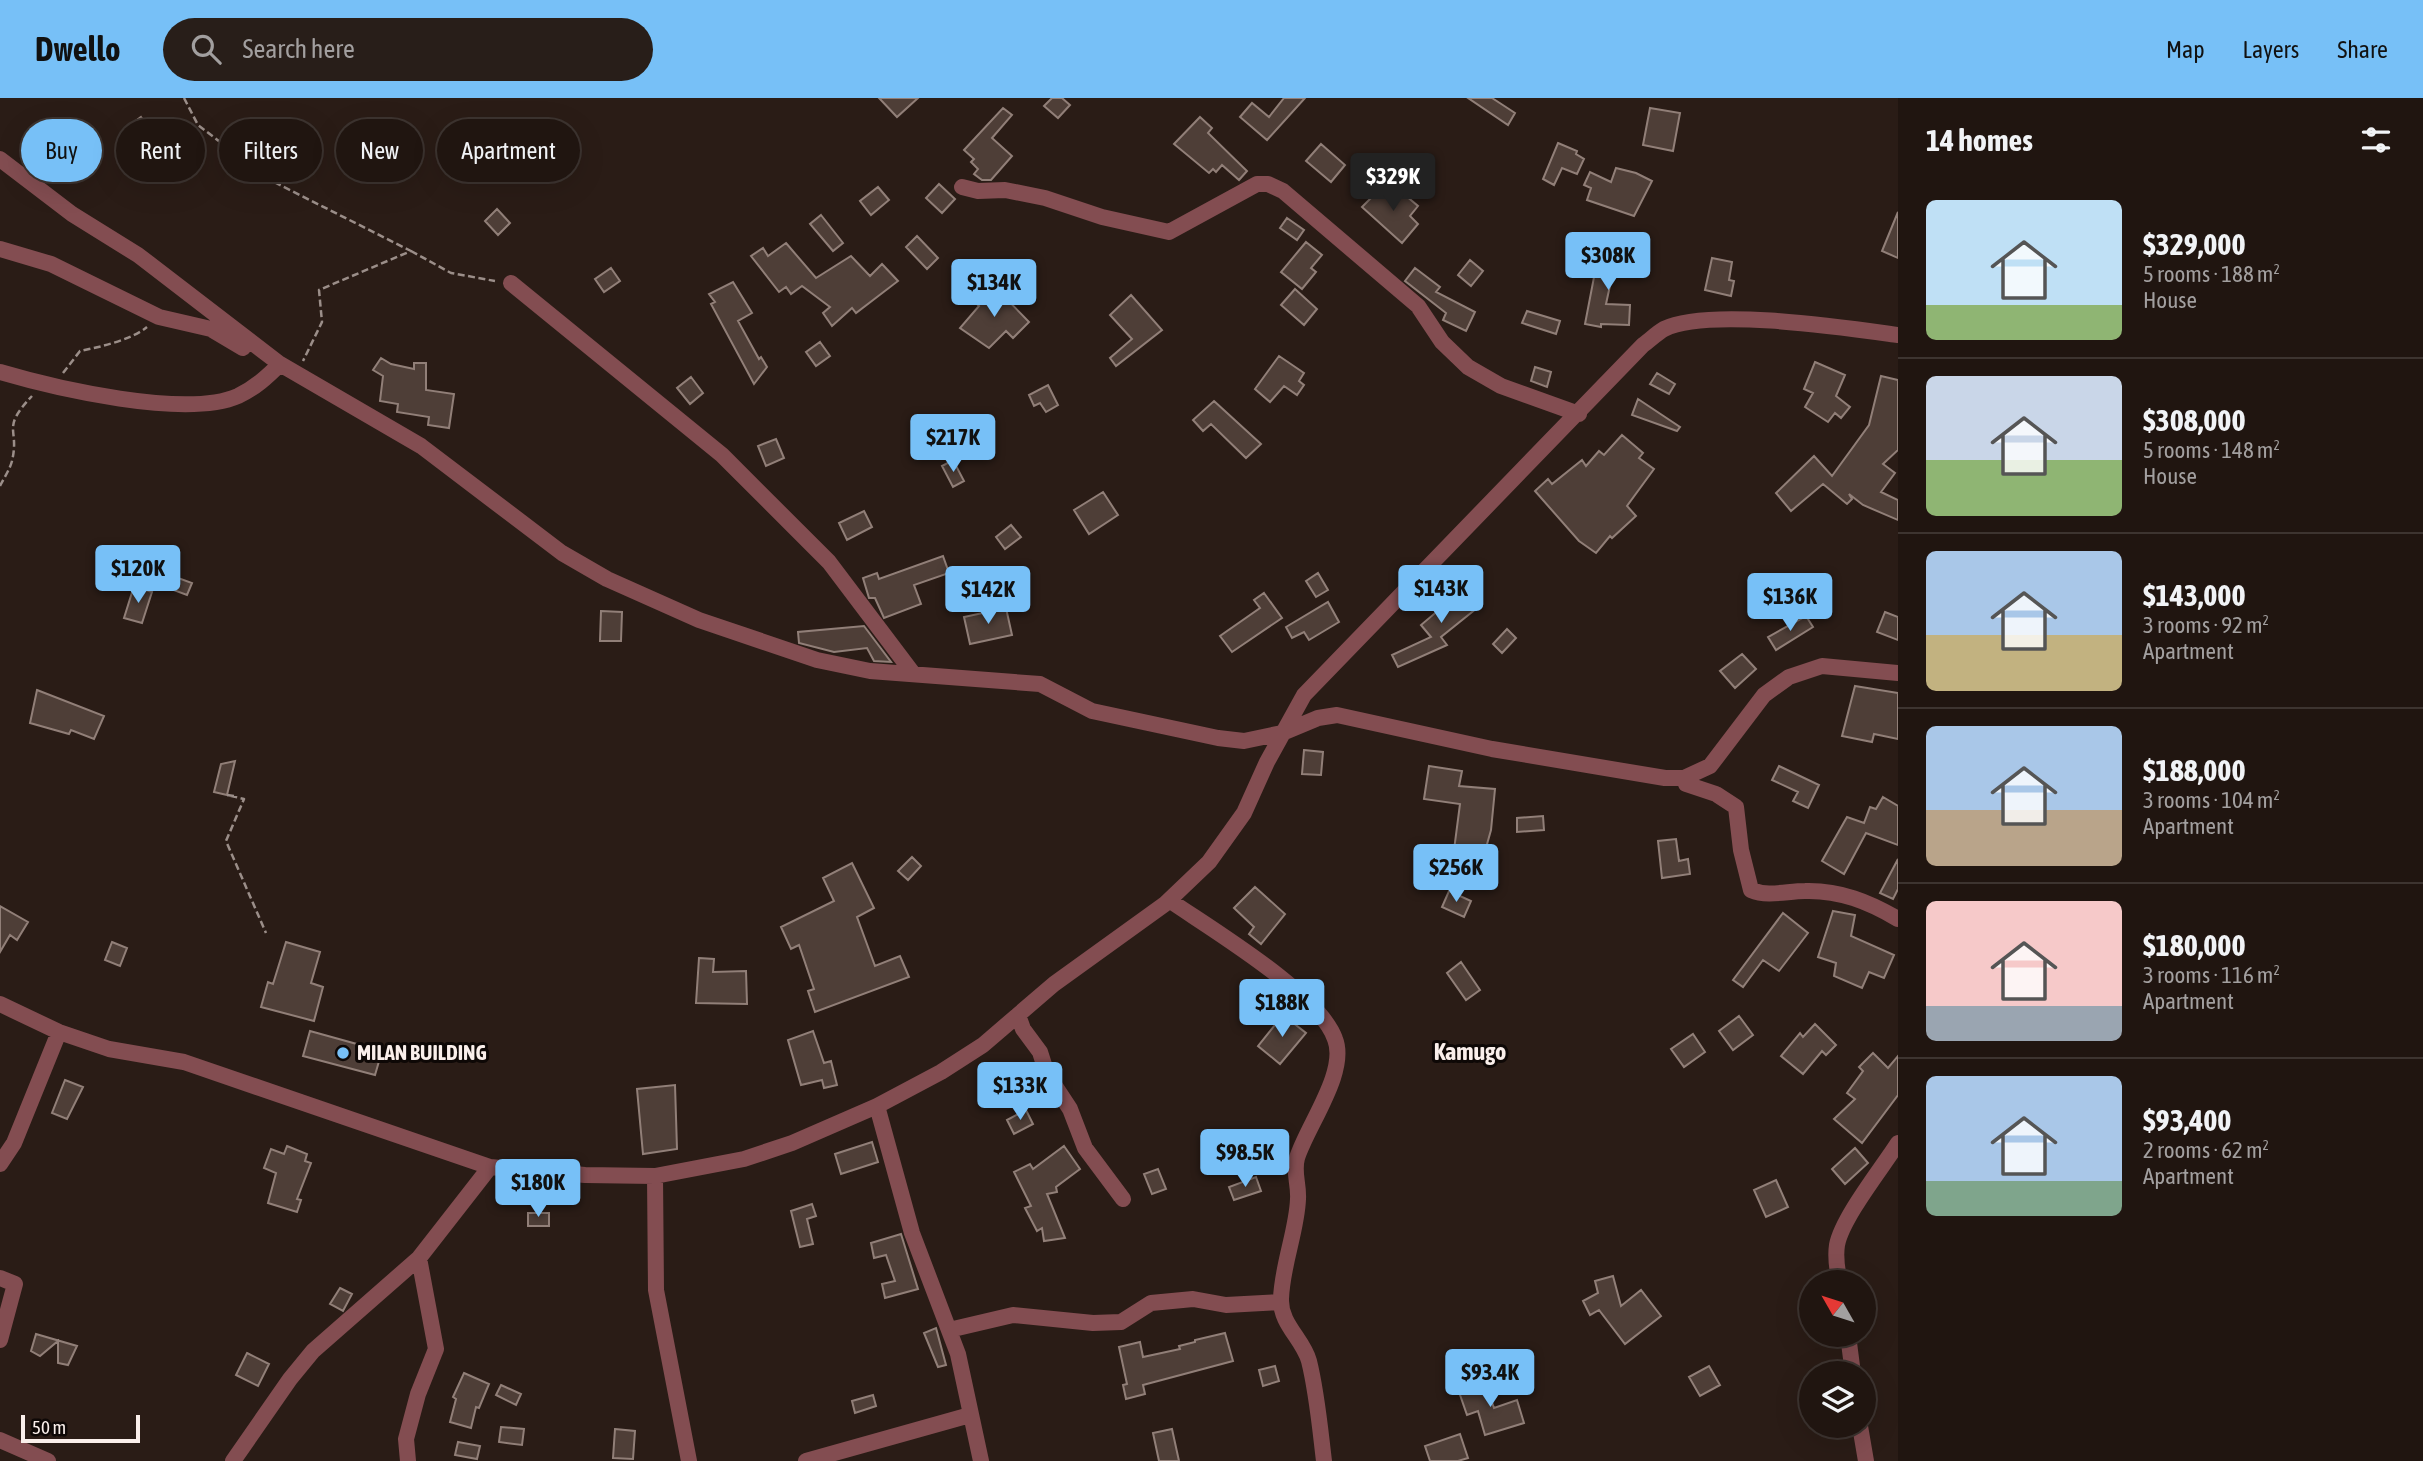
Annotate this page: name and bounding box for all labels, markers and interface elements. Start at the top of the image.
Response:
search box [163,18,653,81]
text: Dwello [35,30,121,68]
icon: search [187,30,225,68]
text: Search here [243,34,355,64]
text: Map [2166,36,2205,63]
text: Layers [2243,36,2299,63]
text: Share [2337,36,2388,63]
chip: Buy [21,119,102,182]
chip: Rent [116,119,205,182]
chip: Filters [219,119,322,182]
chip: New [336,119,423,182]
chip: Apartment [437,119,580,182]
icon: filters [2357,121,2395,159]
text: 14 homes [1926,123,2033,157]
pin: $329K [1344,153,1442,213]
text: $329K [1366,163,1420,189]
text: $329,000 [2143,227,2246,261]
icon: home [1982,228,2066,312]
pin: $308K [1559,232,1657,292]
text: $308K [1581,242,1635,268]
pin: $134K [945,260,1043,319]
text: 5 rooms · 188 m² [2143,261,2280,287]
text: $134K [967,269,1021,295]
text: House [2143,287,2197,313]
text: $308,000 [2143,403,2246,437]
icon: home [1982,404,2066,488]
pin: $217K [904,414,1002,474]
text: $217K [926,424,980,450]
text: 5 rooms · 148 m² [2143,437,2280,463]
text: House [2143,463,2197,489]
pin: $120K [89,546,187,605]
text: $120K [111,555,165,581]
pin: $142K [939,566,1037,626]
pin: $143K [1392,566,1490,625]
pin: $136K [1741,574,1839,633]
text: $143K [1414,575,1468,601]
text: $142K [961,576,1015,602]
text: $143,000 [2143,578,2246,612]
icon: home [1982,579,2066,663]
text: $136K [1763,583,1817,609]
text: 3 rooms · 92 m² [2143,612,2269,638]
text: Apartment [2143,638,2234,664]
text: $188,000 [2143,753,2246,787]
icon: home [1982,754,2066,838]
text: 3 rooms · 104 m² [2143,787,2280,813]
text: Apartment [2143,813,2234,839]
pin: $256K [1407,844,1505,904]
text: $256K [1429,854,1483,880]
text: $180,000 [2143,928,2246,962]
icon: home [1982,929,2066,1013]
text: 3 rooms · 116 m² [2143,962,2280,988]
pin: $188K [1233,979,1331,1039]
text: Apartment [2143,988,2234,1014]
text: $188K [1255,989,1309,1015]
district label: Kamugo [1434,1038,1506,1065]
place label: MILAN BUILDING [357,1040,487,1064]
marker: MILAN BUILDING [335,1045,351,1061]
pin: $133K [971,1062,1069,1122]
text: $133K [993,1072,1047,1098]
text: $93,400 [2143,1103,2231,1137]
icon: home [1982,1104,2066,1188]
pin: $98.5K [1188,1130,1302,1189]
text: 2 rooms · 62 m² [2143,1137,2269,1163]
text: $98.5K [1216,1139,1274,1165]
pin: $180K [489,1160,587,1219]
text: Apartment [2143,1163,2234,1189]
text: $180K [511,1169,565,1195]
north arrow [1799,1270,1876,1348]
map controls [1799,1270,1876,1438]
pin: $93.4K [1433,1350,1547,1409]
text: $93.4K [1461,1359,1519,1385]
button: layers [1799,1361,1876,1438]
scale bar [21,1412,140,1444]
text: 50 m [32,1416,66,1438]

